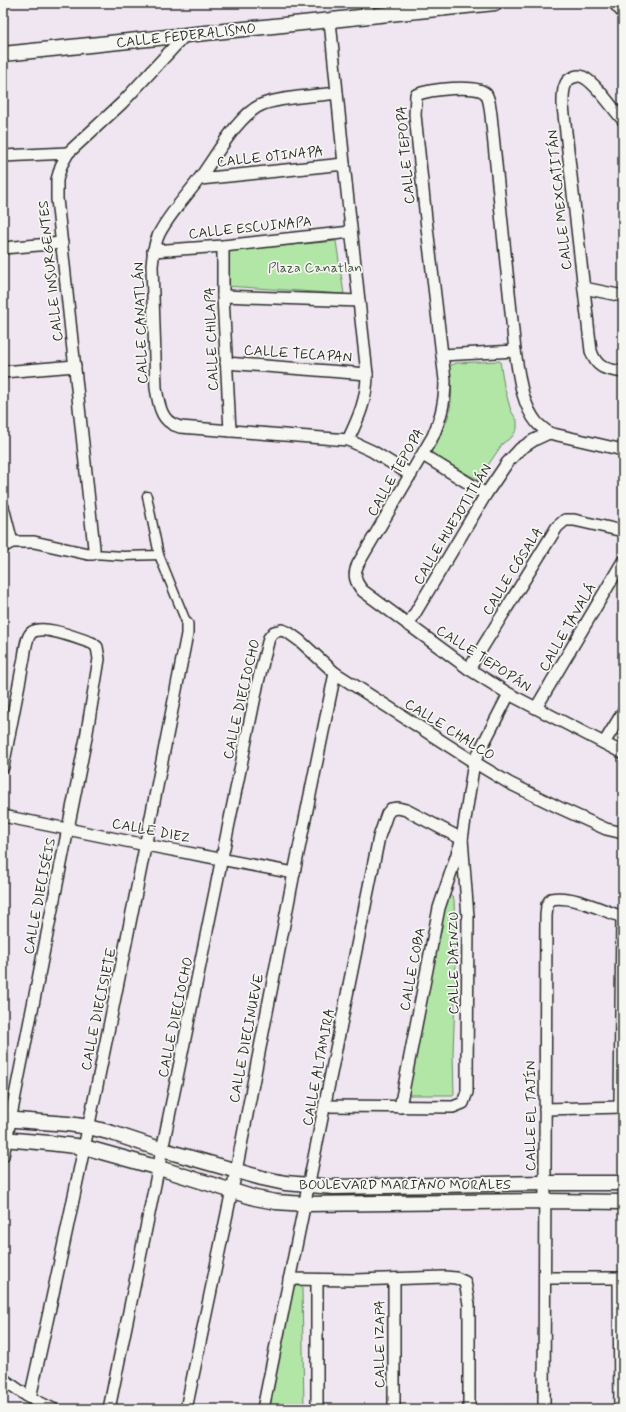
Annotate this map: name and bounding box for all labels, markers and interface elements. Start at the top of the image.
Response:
street label: CALLE FEDERALISMO [115,20,257,52]
street label: CALLE TEPOPA [393,105,419,205]
street label: CALLE MEXCATITÁN [544,129,576,271]
street label: CALLE OTINAPA [216,142,324,172]
street label: CALLE INSURGENTES [35,199,67,342]
street label: CALLE ESCUINAPA [188,213,313,243]
park label: Plaza Canatlan [268,259,362,277]
street label: CALLE CANATLÁN [130,262,152,384]
street label: CALLE CHILAPA [201,286,223,391]
street label: CALLE TECAPAN [243,341,353,367]
street label: CALLE TEPOPA [363,425,428,520]
street label: CALLE HUEJOTITLÁN [410,461,496,588]
street label: CALLE CÓSALA [479,524,547,619]
street label: CALLE TAVALÁ [535,580,600,675]
street label: CALLE TEPOPÁN [433,621,534,696]
street label: CALLE DIECIOCHO [219,637,265,761]
street label: CALLE CHALCO [401,695,498,765]
street label: CALLE DIEZ [110,815,192,847]
street label: CALLE DIECISÉIS [20,836,60,956]
street label: CALLE DAINZU [445,912,463,1014]
street label: CALLE COBA [396,926,430,1012]
street label: CALLE DIECISIETE [77,946,121,1072]
street label: CALLE DIECIOCHO [154,955,198,1079]
street label: CALLE DIECINUEVE [226,972,268,1104]
street label: CALLE ALTAMIRA [299,1007,339,1127]
street label: CALLE EL TAJÍN [522,1061,540,1171]
street label: BOULEVARD MARIANO MORALES [299,1176,511,1194]
street label: CALLE IZAPA [371,1300,389,1388]

